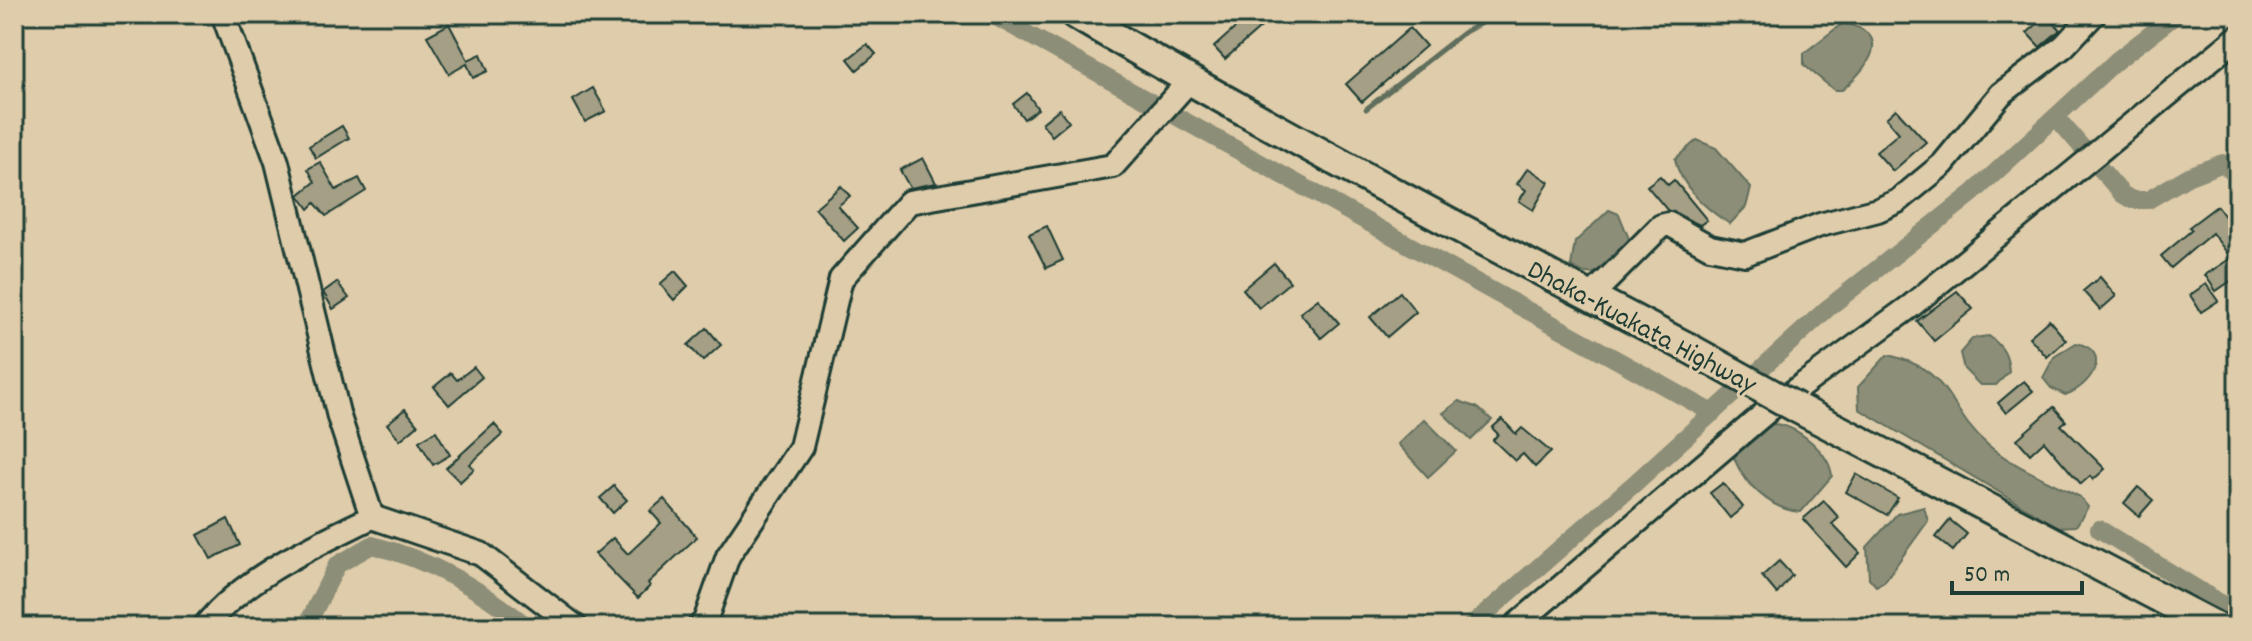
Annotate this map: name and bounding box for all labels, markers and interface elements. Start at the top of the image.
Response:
street label: Dhaka-Kuakata Highway [1519,252,1763,407]
scale bar [1952,545,2082,595]
text: 50 m [1964,559,2010,593]

